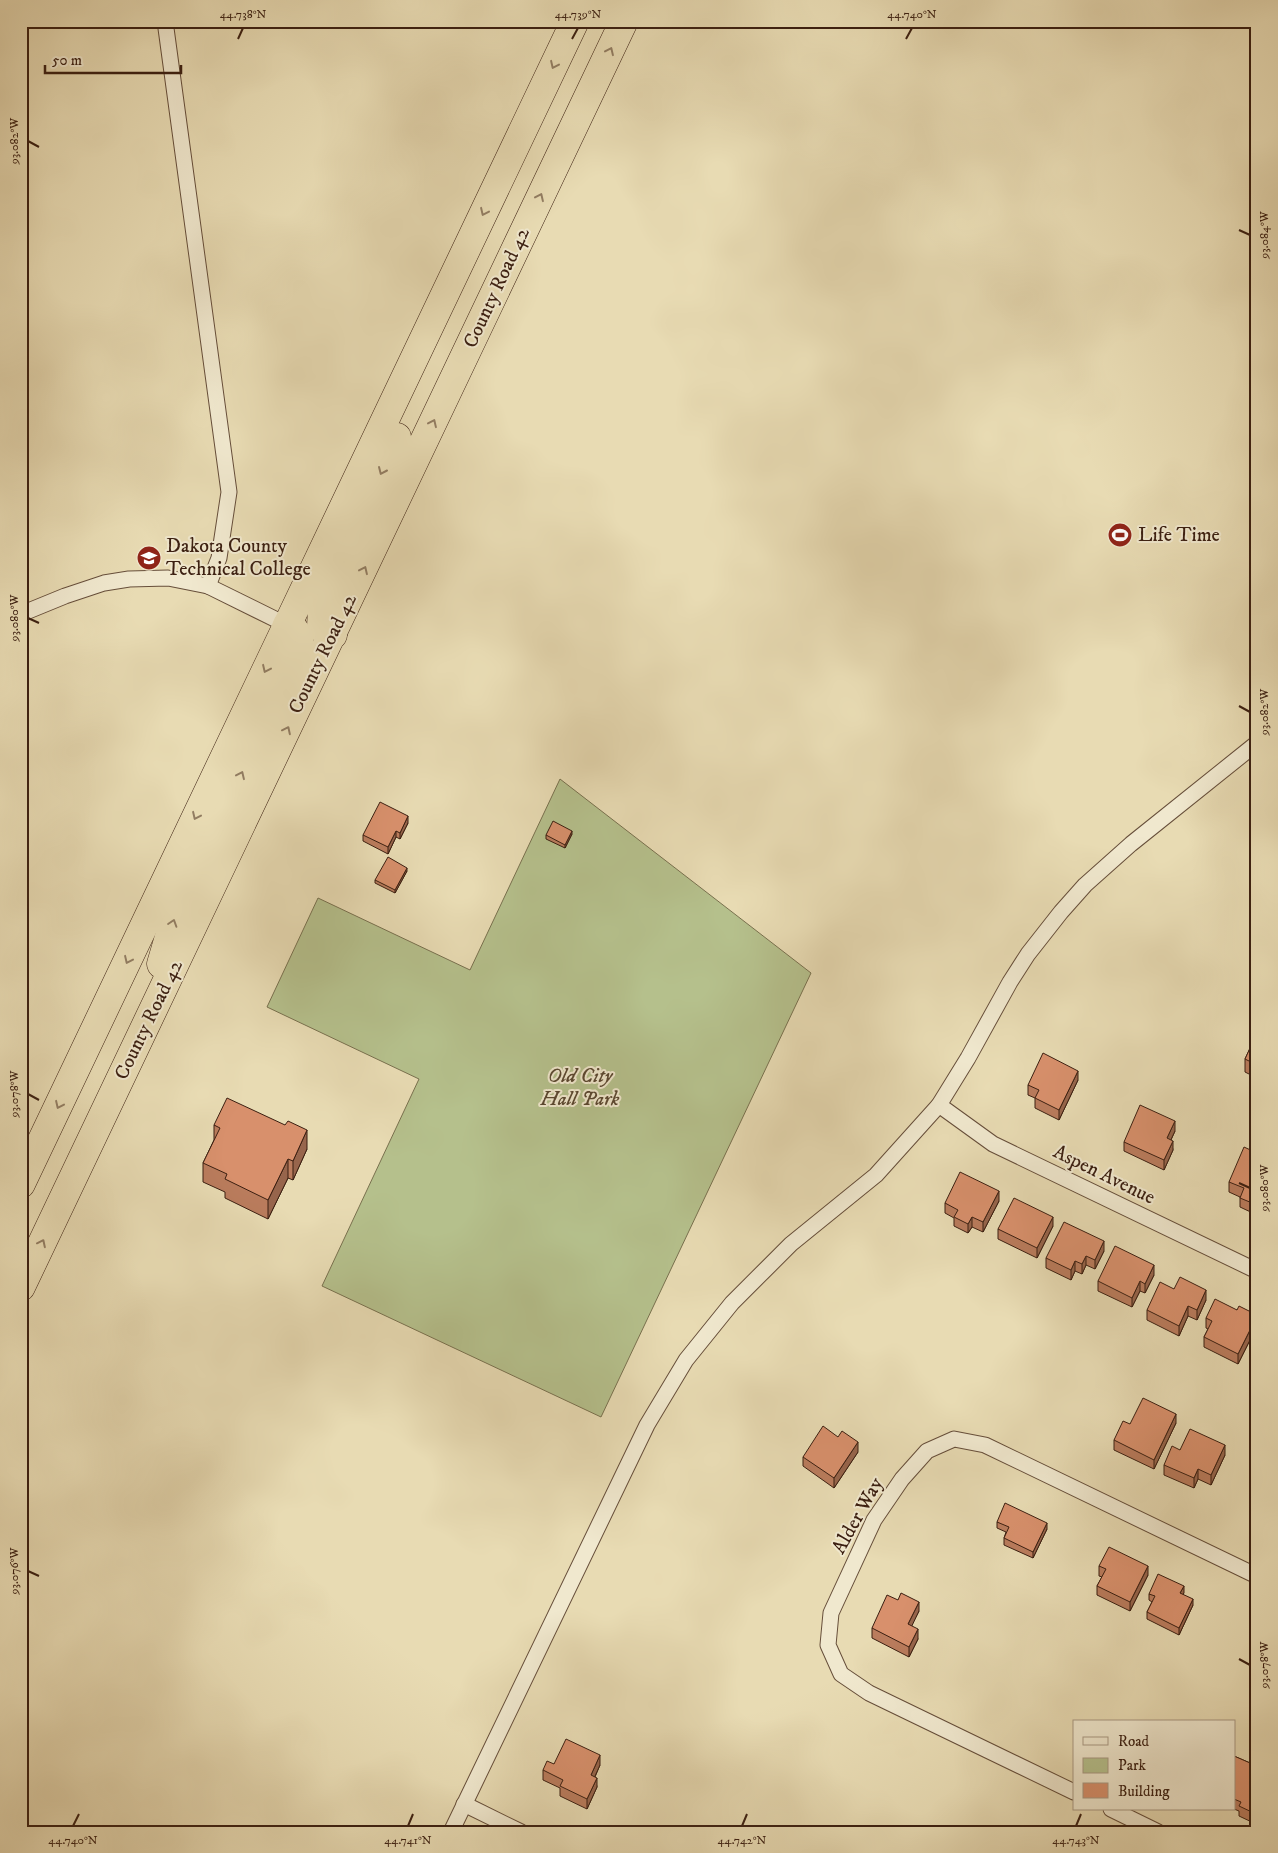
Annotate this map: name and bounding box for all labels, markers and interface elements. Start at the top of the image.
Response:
text: 44.738°N [220,7,267,22]
text: 44.739°N [555,7,601,22]
text: 44.740°N [887,7,937,22]
scale bar [45,42,181,74]
one-way arrow [604,47,614,56]
text: 50 m [52,51,82,70]
one-way arrow [550,60,560,69]
text: 93.082°W [7,117,22,165]
one-way arrow [534,193,545,202]
one-way arrow [480,207,490,216]
text: 93.084°W [1257,210,1272,260]
street label: County Road 42 [458,224,536,352]
one-way arrow [427,419,437,428]
one-way arrow [377,466,388,475]
sports icon: Life Time [1107,522,1133,548]
place label: Life Time [1138,523,1220,548]
place label: Dakota County Technical College [166,534,311,582]
school or university icon: Dakota County Technical College [136,545,162,571]
one-way arrow [357,566,368,575]
street label: County Road 42 [283,590,363,718]
text: 93.080°W [7,593,22,643]
one-way arrow [262,664,272,673]
text: 93.082°W [1257,688,1272,736]
one-way arrow [281,726,291,735]
one-way arrow [235,772,245,781]
one-way arrow [192,811,203,820]
one-way arrow [167,919,177,927]
one-way arrow [124,955,134,964]
street label: County Road 42 [109,956,189,1084]
park label: Old City Hall Park [540,1064,620,1112]
text: 93.078°W [7,1070,22,1118]
one-way arrow [55,1100,65,1109]
street label: Aspen Avenue [1049,1140,1159,1210]
text: 93.080°W [1257,1163,1272,1213]
one-way arrow [36,1239,46,1248]
street label: Alder Way [827,1473,889,1559]
text: 93.076°W [7,1546,22,1596]
text: 93.078°W [1257,1641,1272,1689]
legend [1073,1720,1236,1810]
text: Road [1118,1732,1150,1751]
text: Park [1118,1756,1147,1775]
text: Building [1118,1782,1170,1801]
text: 44.740°N [48,1833,98,1848]
text: 44.741°N [384,1833,432,1848]
text: 44.742°N [718,1833,767,1848]
text: 44.743°N [1052,1833,1100,1848]

